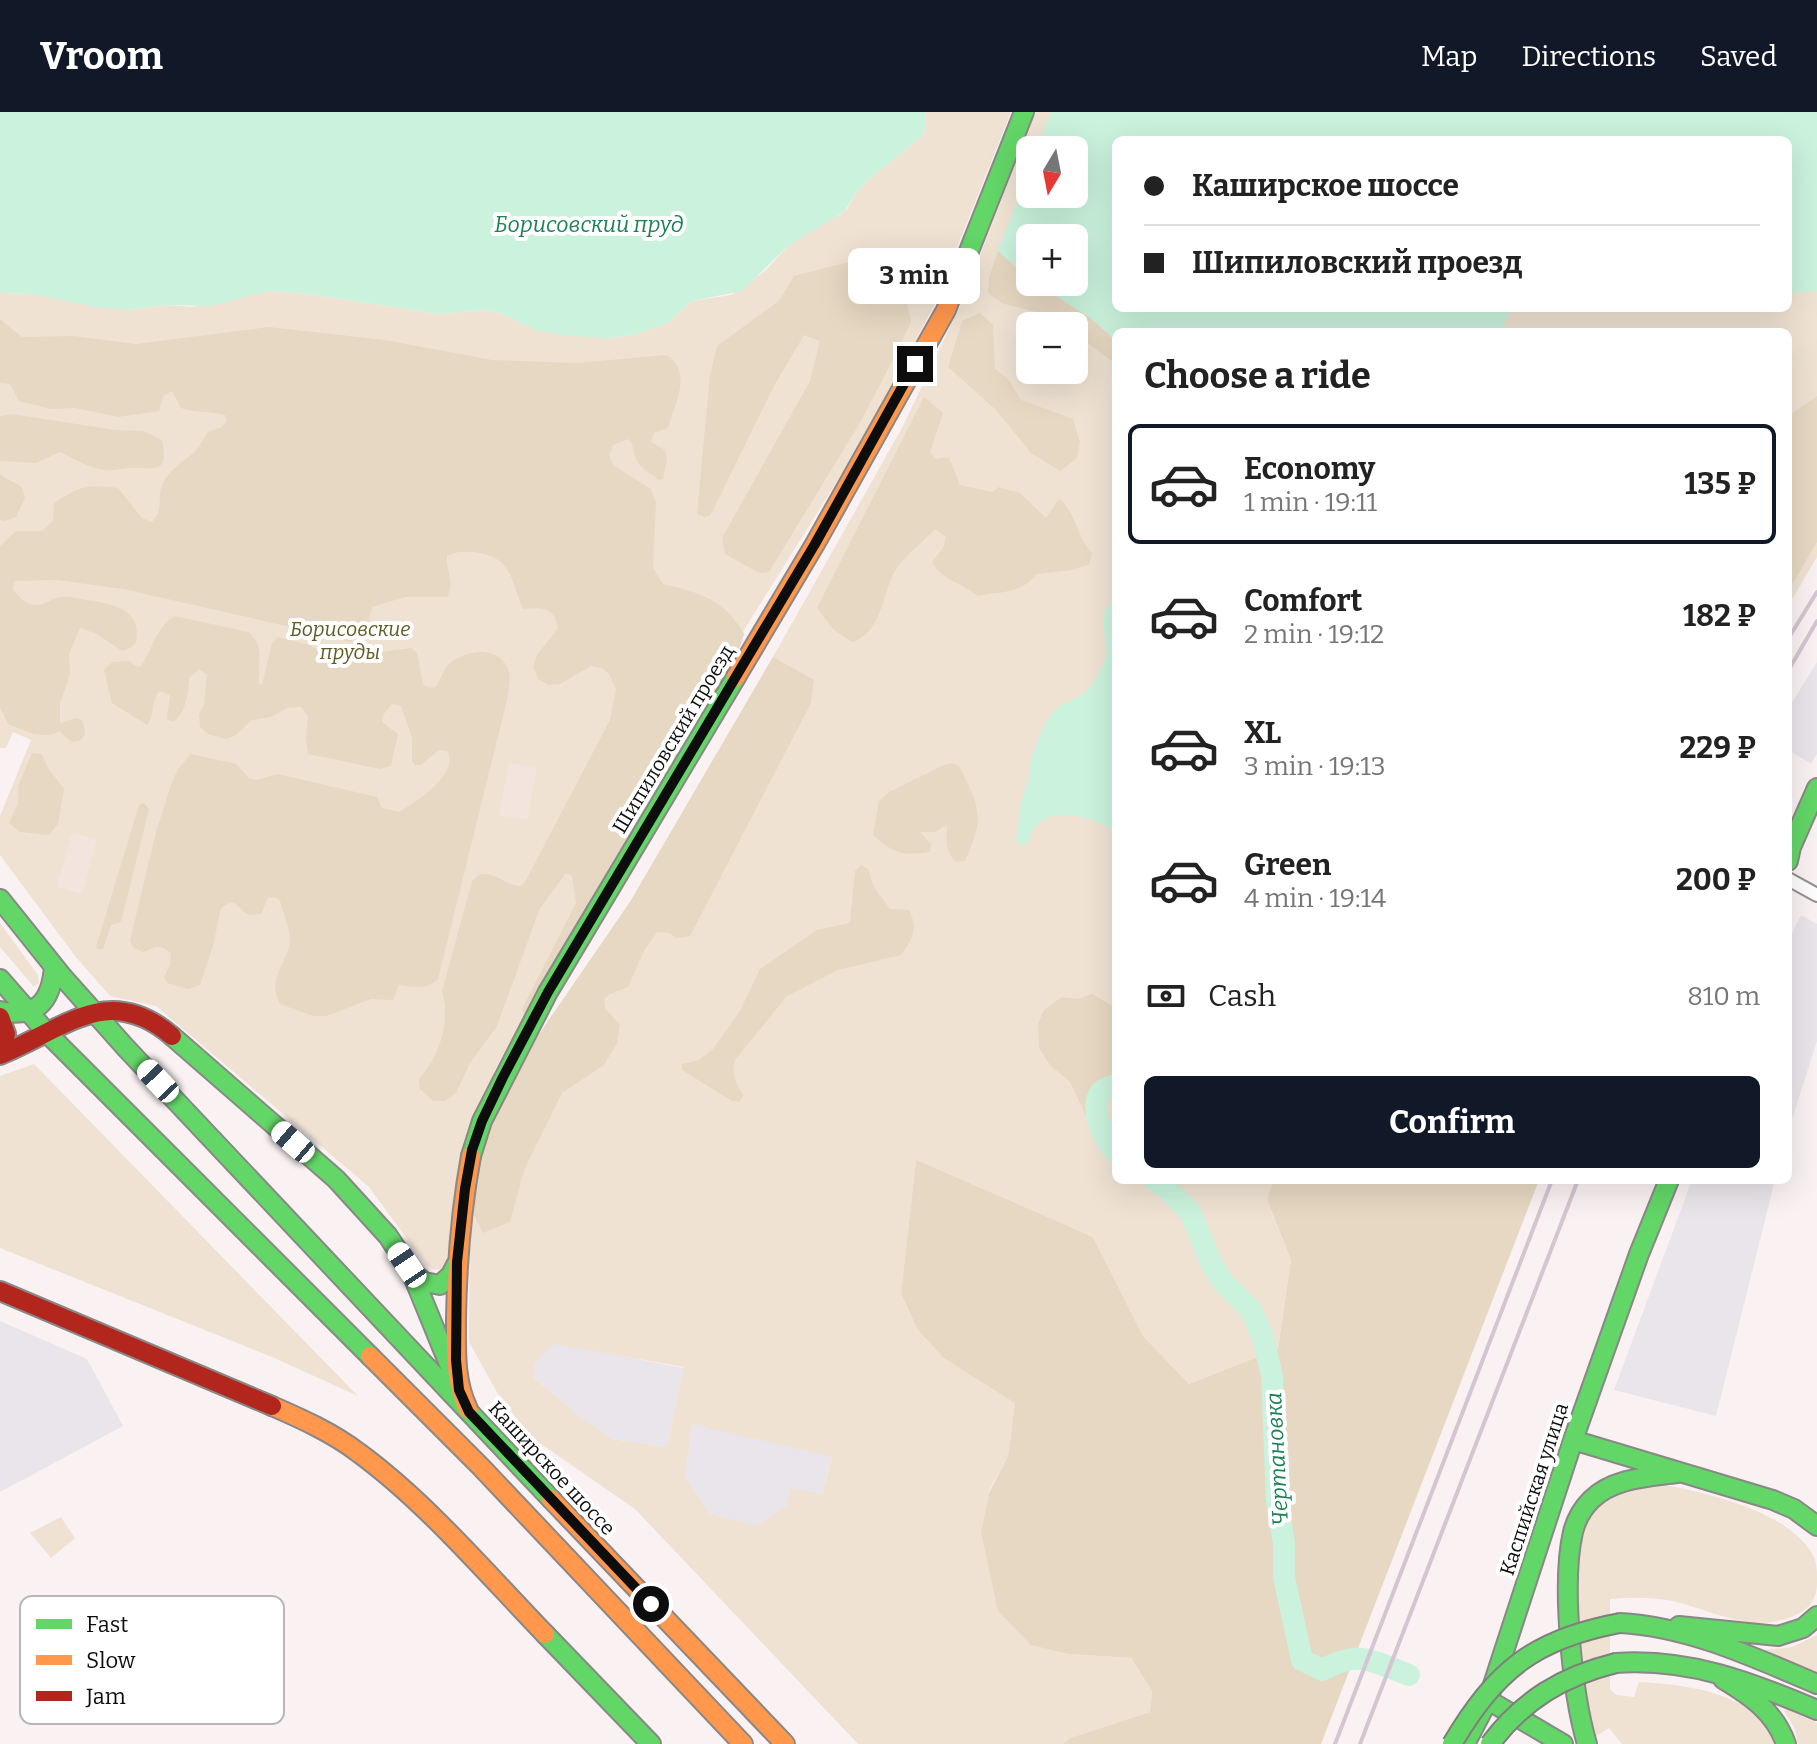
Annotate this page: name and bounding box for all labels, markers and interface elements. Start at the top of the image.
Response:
text: Vroom [40,33,163,79]
text: Map [1421,40,1477,73]
text: Directions [1521,40,1656,73]
text: Saved [1700,40,1777,73]
north arrow [1016,136,1088,208]
map controls [1016,136,1088,384]
text: Каширское шоссе [1192,168,1459,204]
water label: Борисовский пруд [494,211,684,238]
button: + [1016,224,1088,296]
text: Шипиловский проезд [1192,245,1522,281]
callout: 3 min [849,248,981,304]
text: 3 min [879,260,949,291]
button: − [1016,312,1088,384]
route end [897,346,933,382]
text: Choose a ride [1144,354,1371,398]
icon: car [1148,448,1220,520]
text: Economy [1244,451,1375,487]
text: 135 ₽ [1684,466,1756,502]
text: 1 min · 19:11 [1244,487,1377,518]
icon: car [1148,580,1220,652]
text: Comfort [1244,583,1362,619]
text: 182 ₽ [1683,598,1756,634]
park label: Борисовские пруды [290,617,410,664]
text: 2 min · 19:12 [1244,619,1384,650]
street label: Шипиловский проезд [607,641,739,837]
icon: car [1148,712,1220,784]
text: XL [1244,715,1281,751]
text: 229 ₽ [1679,730,1756,766]
text: 3 min · 19:13 [1244,751,1386,782]
icon: car [1148,844,1220,916]
text: Green [1244,847,1331,883]
text: 200 ₽ [1676,862,1756,898]
text: 4 min · 19:14 [1244,883,1386,914]
icon: cash [1144,974,1188,1018]
text: Cash [1208,978,1276,1014]
text: 810 m [1687,981,1760,1012]
car [133,1055,183,1107]
button: Confirm [1144,1076,1760,1168]
car [267,1117,319,1167]
car [384,1238,430,1292]
water label: Чертановка [1260,1391,1294,1527]
street label: Каширское шоссе [484,1396,620,1540]
street label: Каспийская улица [1495,1400,1573,1578]
route start [633,1586,669,1622]
legend [20,1596,284,1724]
text: Fast [86,1611,128,1638]
text: Slow [86,1647,136,1674]
text: Jam [85,1683,126,1710]

